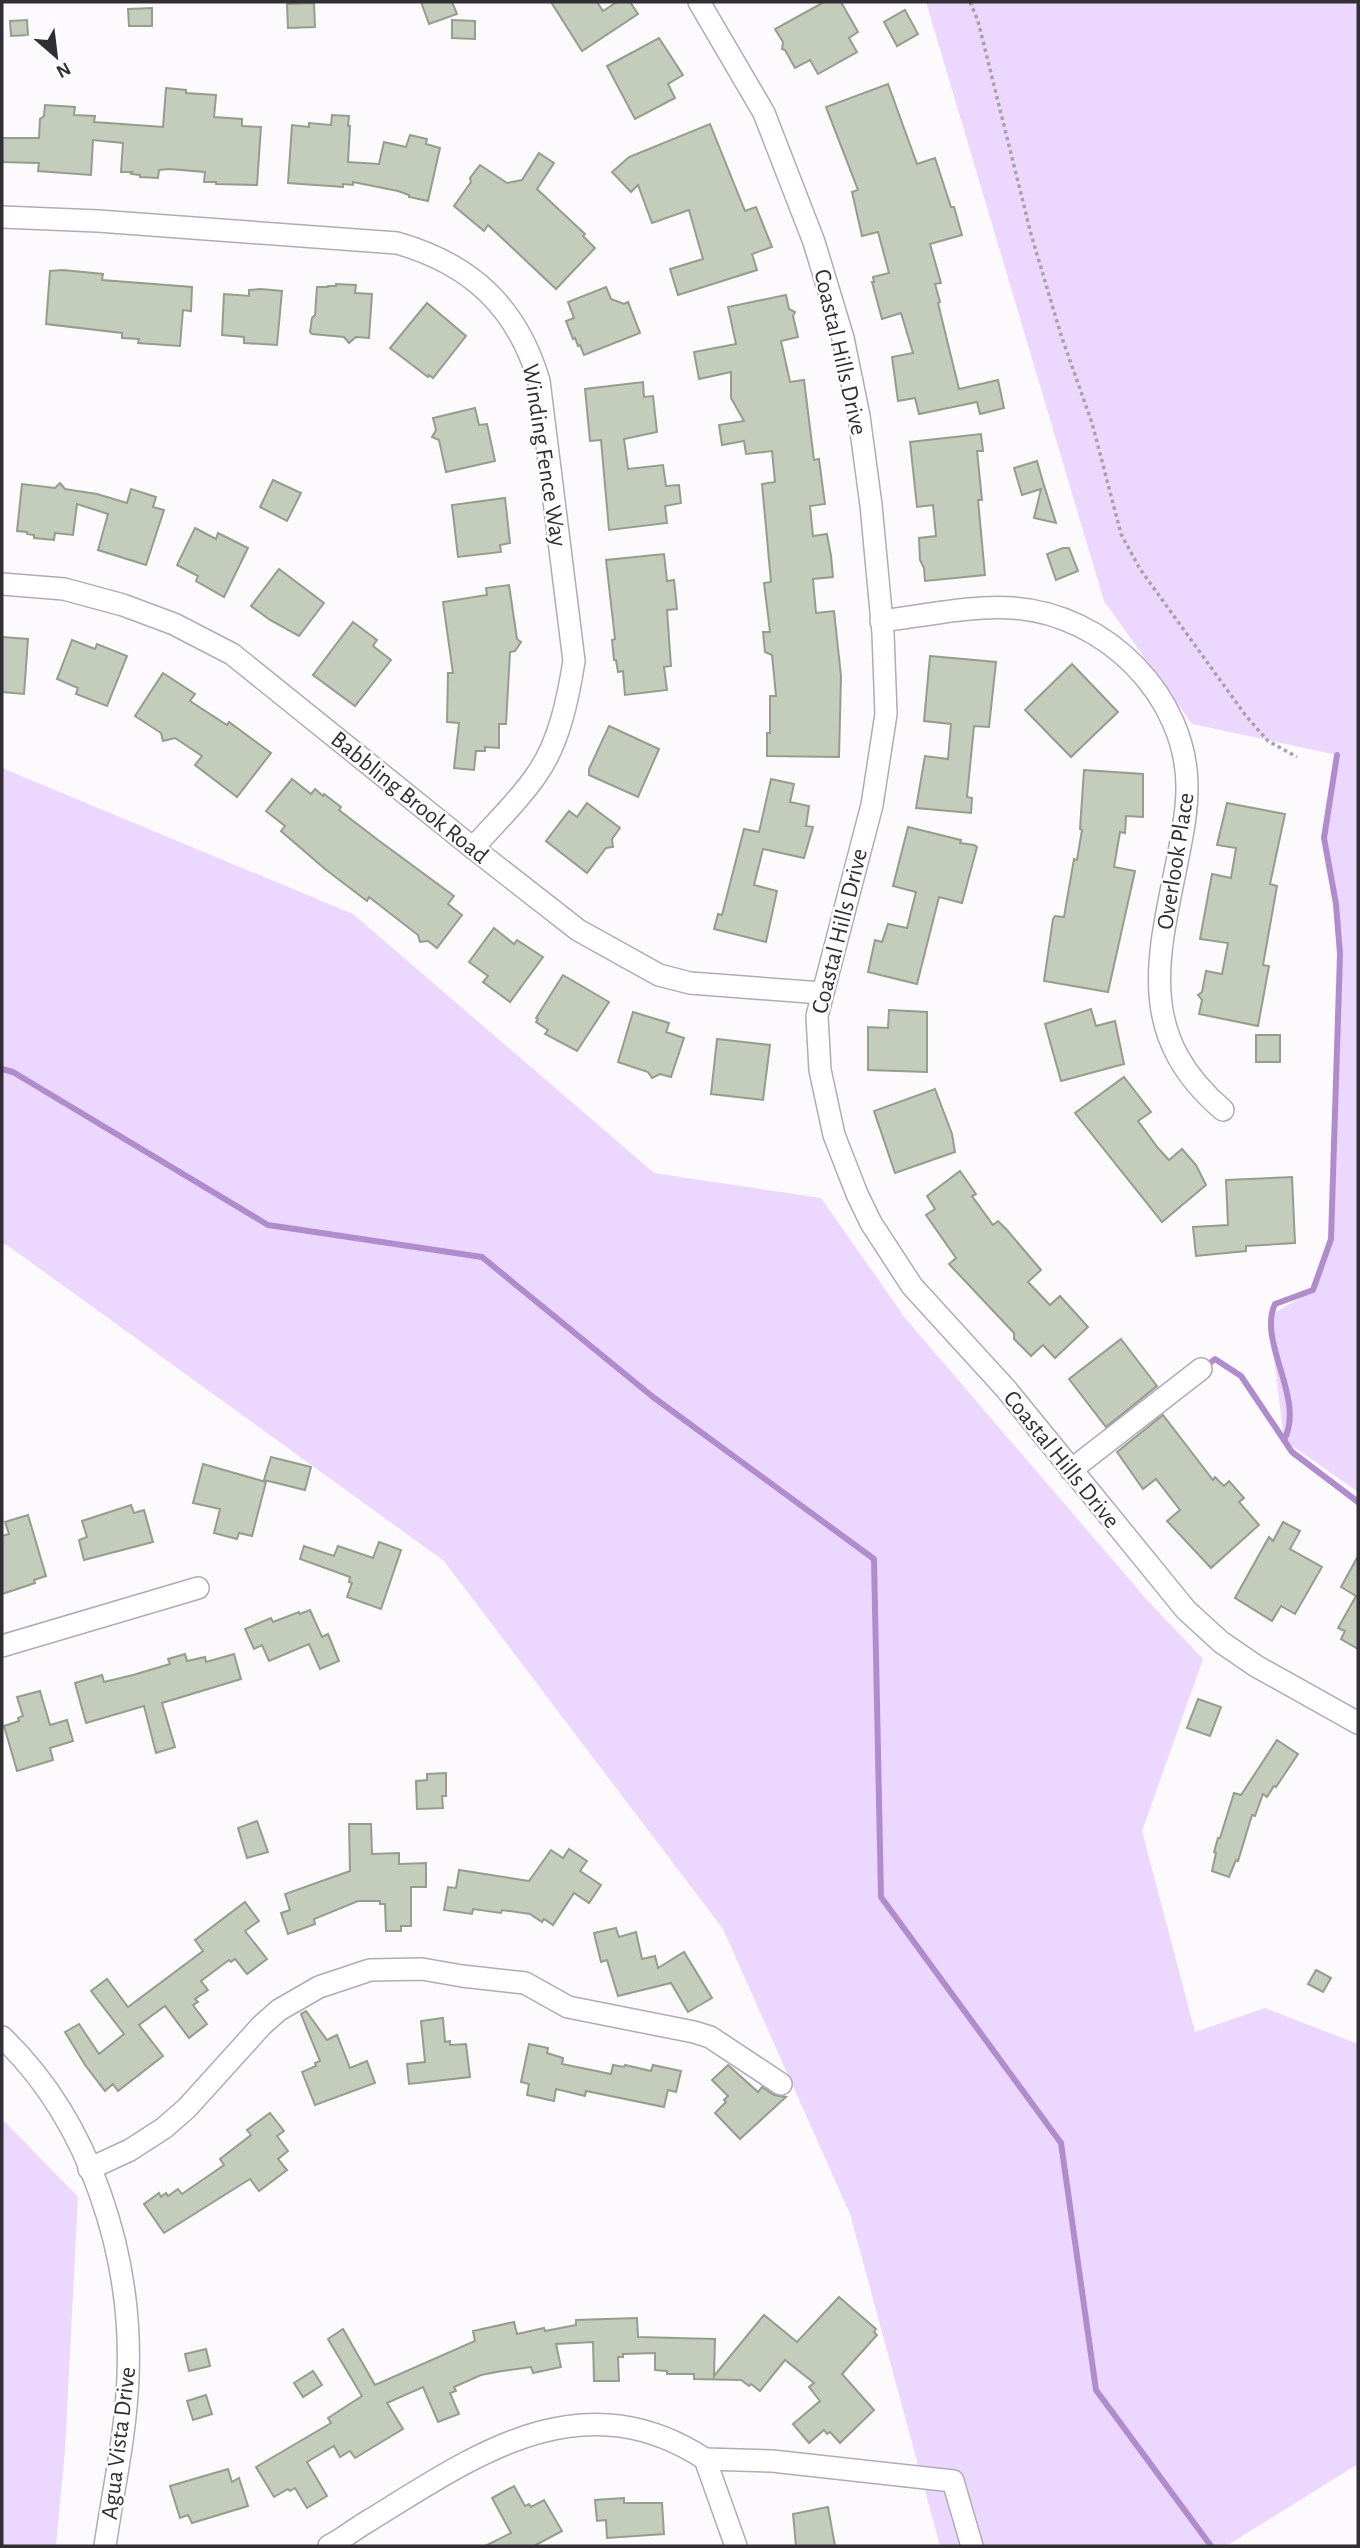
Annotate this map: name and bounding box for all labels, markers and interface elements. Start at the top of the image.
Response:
north arrow [21,21,91,91]
text: N [53,58,74,81]
street label: Coastal Hills Drive [809,267,871,437]
street label: Winding Fence Way [518,362,570,548]
street label: Babbling Brook Road [326,727,493,868]
street label: Overlook Place [1153,791,1199,931]
street label: Coastal Hills Drive [808,846,872,1016]
street label: Coastal Hills Drive [999,1386,1124,1533]
street label: Agua Vista Drive [98,2365,140,2521]

